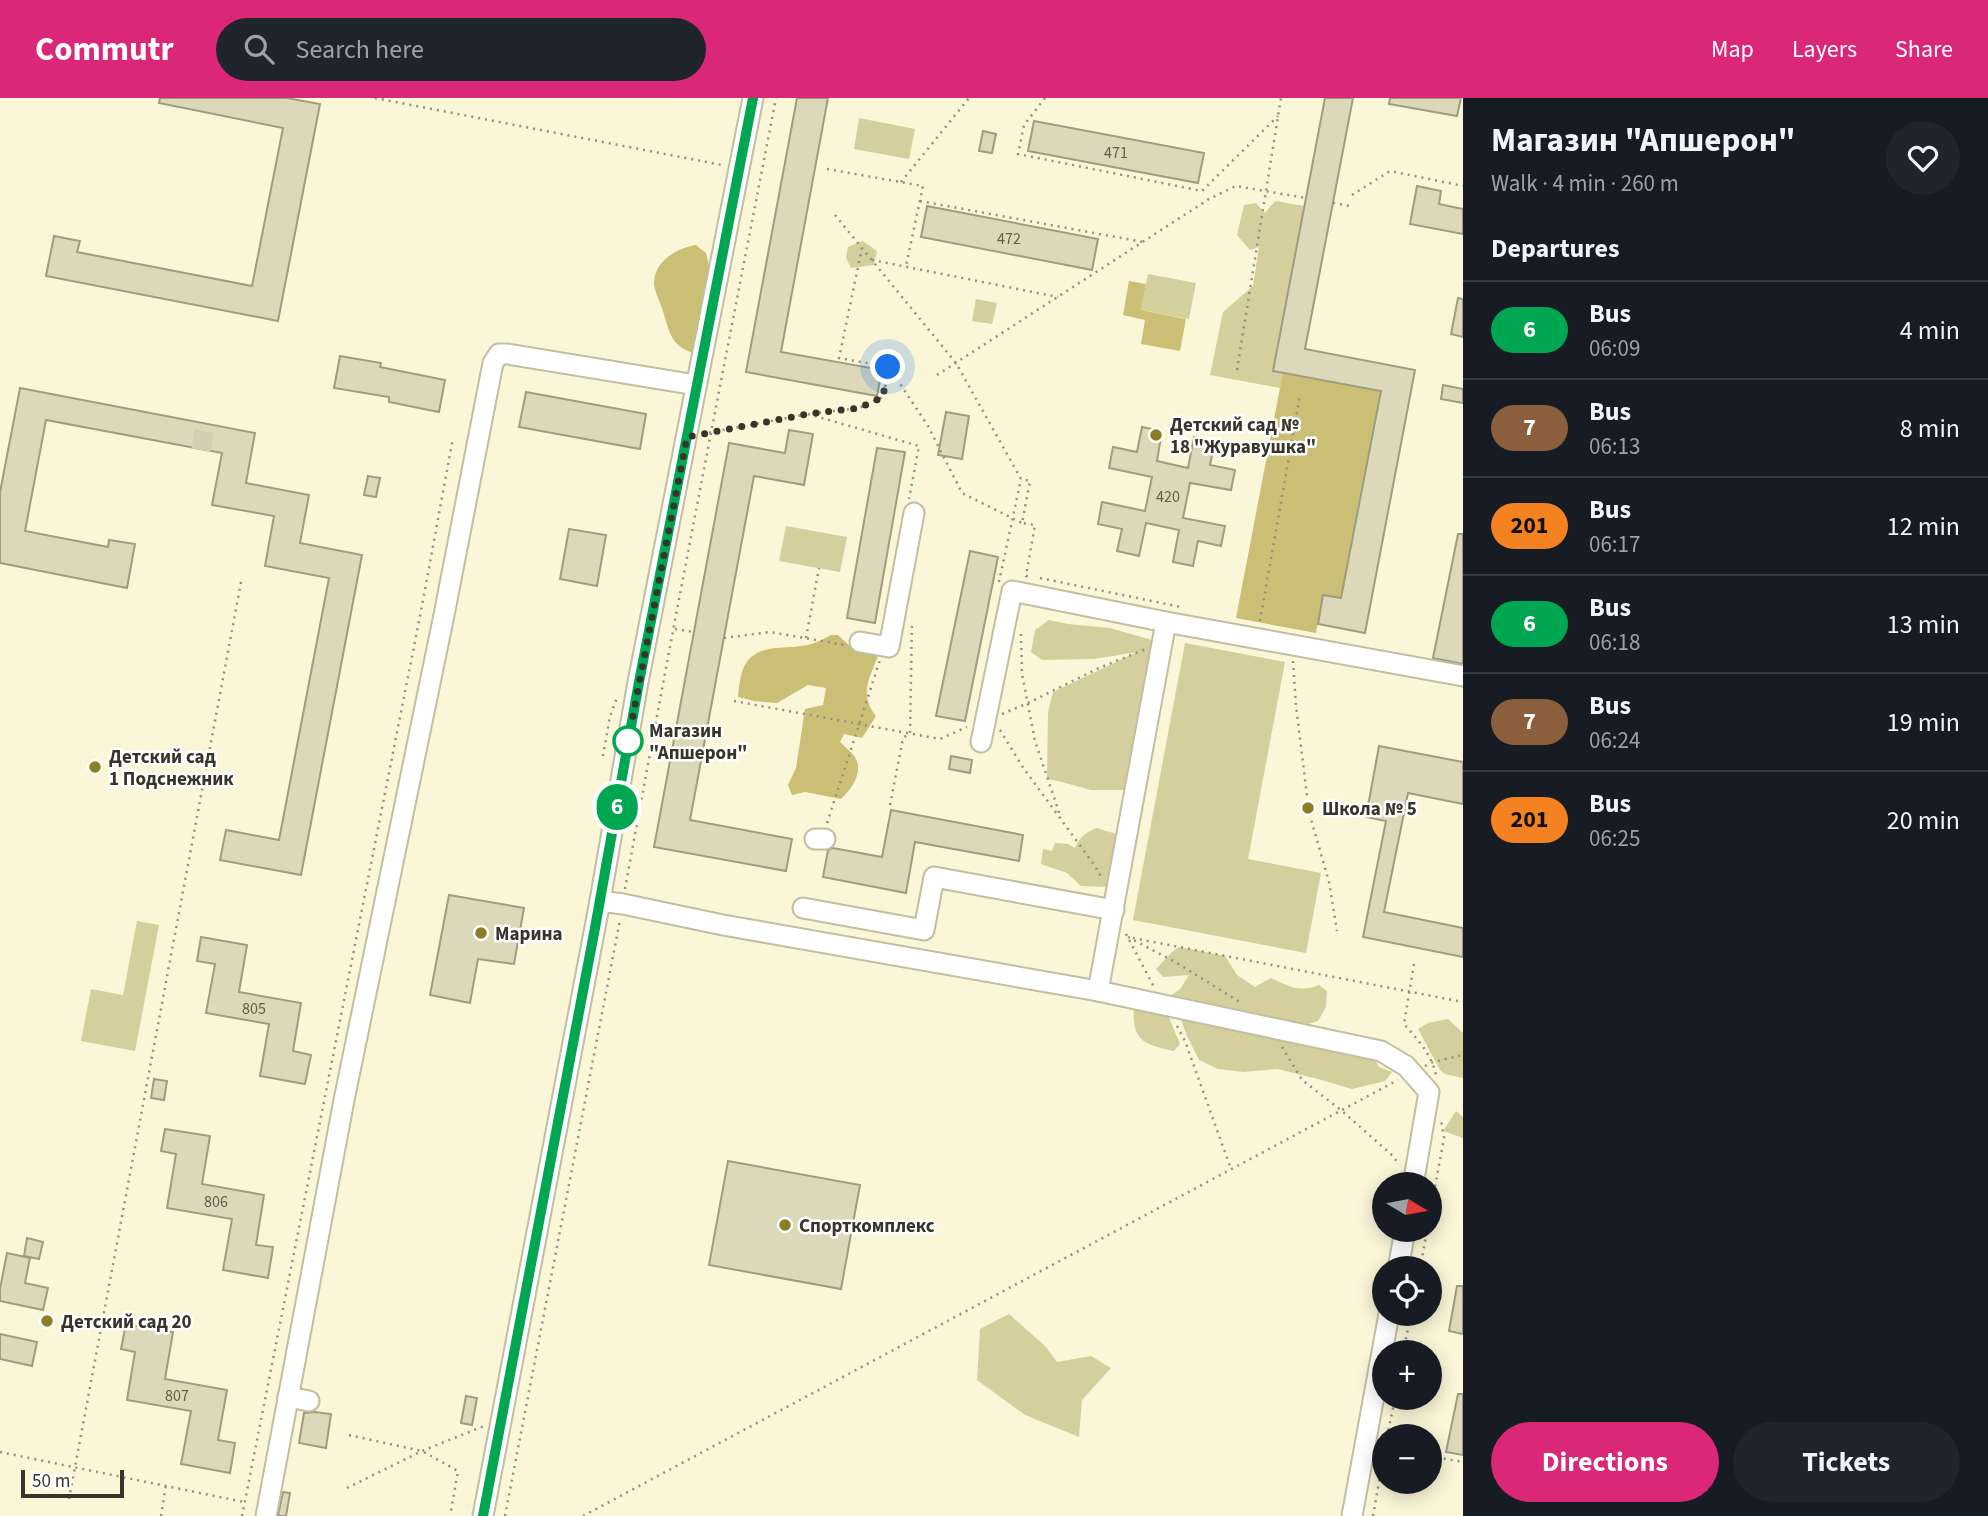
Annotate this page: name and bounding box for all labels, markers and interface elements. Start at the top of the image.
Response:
search box [216,18,706,81]
text: Commutr [35,26,174,73]
icon: search [240,30,278,68]
text: Search here [296,31,424,68]
text: Map [1711,32,1754,67]
text: Layers [1792,32,1857,67]
text: Share [1895,32,1953,67]
text: Магазин "Апшерон" [1491,117,1796,164]
button: heart [1886,121,1960,195]
house number: 471 [1104,142,1128,164]
text: Walk · 4 min · 260 m [1491,167,1679,200]
house number: 472 [997,228,1021,250]
text: Departures [1491,230,1619,267]
text: Bus [1589,295,1631,332]
text: 6 [1523,312,1536,347]
text: 4 min [1900,312,1960,349]
text: 06:09 [1589,332,1640,365]
your location [870,349,905,384]
text: Bus [1589,393,1631,430]
text: 7 [1523,410,1536,445]
text: 8 min [1900,410,1960,447]
place label: Детский сад № 18 "Журавушка" [1170,412,1316,461]
marker: Детский сад № 18 "Журавушка" [1148,427,1164,443]
text: 06:13 [1589,430,1640,463]
house number: 420 [1156,486,1180,508]
text: Bus [1589,491,1631,528]
text: 201 [1510,508,1549,543]
text: 12 min [1887,508,1960,545]
text: 06:17 [1589,528,1640,561]
text: Bus [1589,589,1631,626]
text: 6 [1523,606,1536,641]
text: 13 min [1887,606,1960,643]
text: 06:18 [1589,626,1640,659]
text: Bus [1589,687,1631,724]
text: 7 [1523,704,1536,739]
text: 19 min [1887,704,1960,741]
place label: Магазин "Апшерон" [649,718,747,767]
text: 06:24 [1589,724,1640,757]
marker: Магазин "Апшерон" [613,726,643,756]
place label: Детский сад 1 Подснежник [109,744,234,793]
marker: Детский сад 1 Подснежник [87,759,103,775]
line badge: 6 [594,784,640,830]
text: Bus [1589,785,1631,822]
text: 6 [611,789,623,824]
place label: Школа № 5 [1322,796,1417,823]
marker: Школа № 5 [1300,800,1316,816]
text: 201 [1510,802,1549,837]
text: 20 min [1887,802,1960,839]
text: 06:25 [1589,822,1640,855]
place label: Марина [495,921,563,948]
marker: Марина [473,925,489,941]
house number: 805 [242,998,266,1020]
north arrow [1372,1172,1442,1242]
map controls [1372,1172,1442,1494]
house number: 806 [204,1191,228,1213]
place label: Спорткомплекс [799,1213,935,1240]
marker: Спорткомплекс [777,1217,793,1233]
button: locate [1372,1256,1442,1326]
place label: Детский сад 20 [61,1309,192,1336]
marker: Детский сад 20 [39,1313,55,1329]
button: + [1372,1340,1442,1410]
house number: 807 [165,1385,189,1407]
button: Directions [1491,1422,1719,1502]
button: Tickets [1733,1422,1960,1502]
button: − [1372,1424,1442,1494]
scale bar [21,1467,124,1499]
text: 50 m [32,1468,70,1495]

